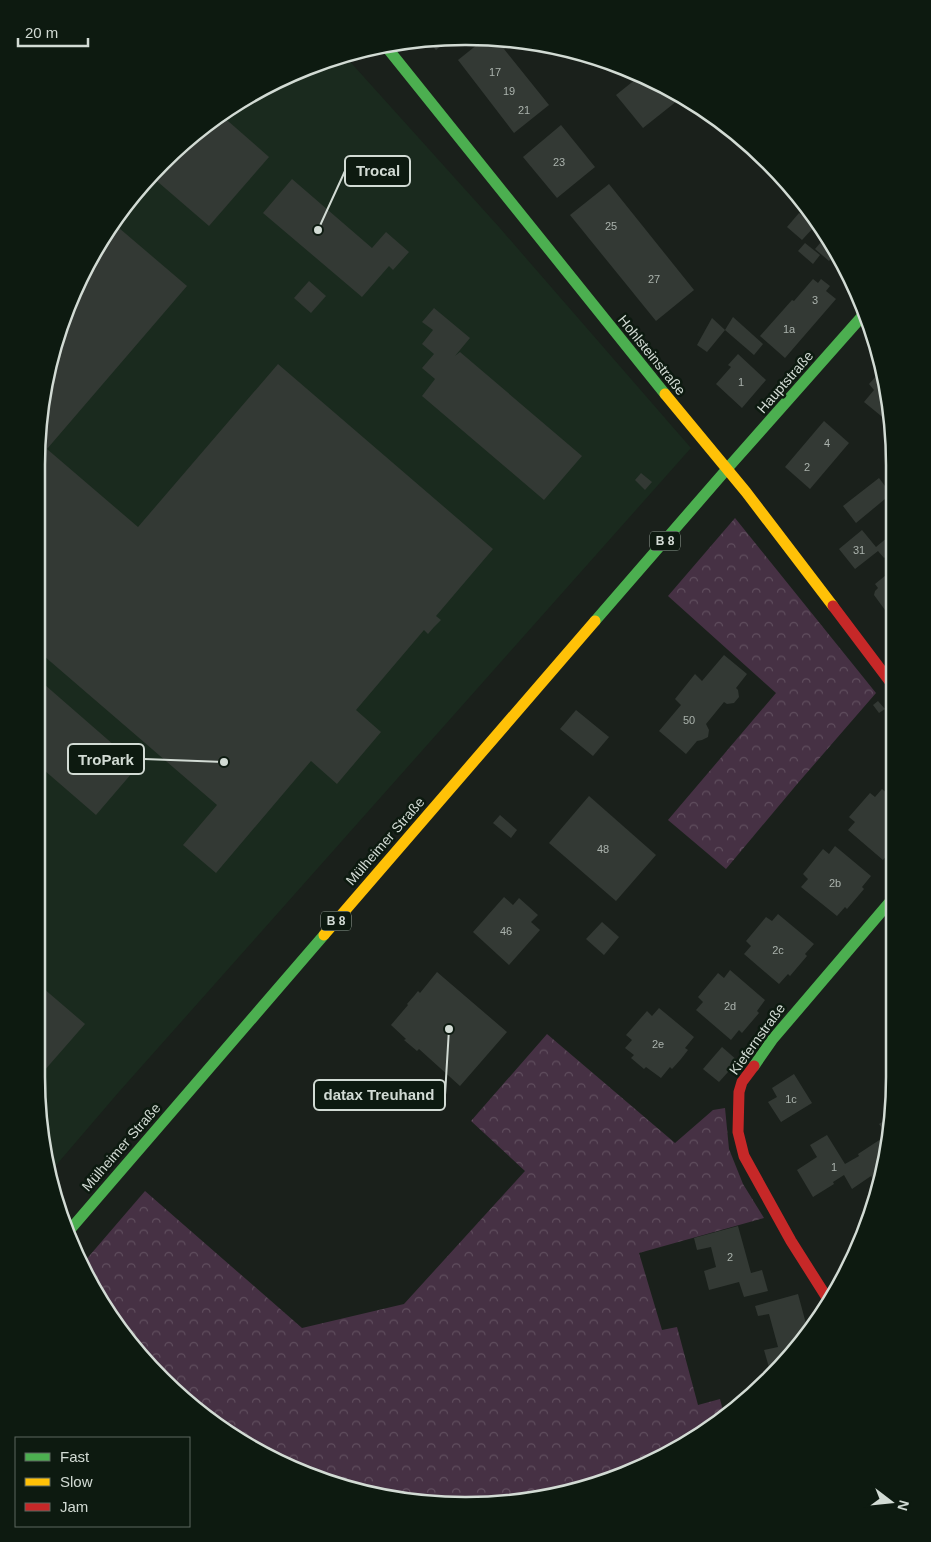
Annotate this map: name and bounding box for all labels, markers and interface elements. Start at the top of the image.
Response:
scale bar [18,15,88,47]
text: 20 m [25,24,58,41]
house number: 17 [489,66,501,78]
house number: 19 [503,85,515,97]
house number: 21 [518,104,530,116]
callout: Trocal [345,156,410,186]
house number: 23 [553,156,565,168]
text: Trocal [356,162,400,179]
house number: 25 [605,220,617,232]
house number: 27 [648,273,660,285]
house number: 3 [812,294,818,306]
street label: Hohlsteinstraße [615,312,689,398]
house number: 1a [783,323,796,335]
street label: Hauptstraße [754,348,816,416]
house number: 1 [738,376,744,388]
house number: 4 [824,437,830,449]
house number: 2 [804,461,810,473]
road number: B 8 [650,532,680,550]
house number: 31 [853,544,865,556]
house number: 50 [683,714,695,726]
callout: TroPark [68,744,144,774]
text: TroPark [78,751,135,768]
street label: Mülheimer Straße [342,794,428,888]
house number: 48 [597,843,609,855]
house number: 2b [829,877,841,889]
road number: B 8 [321,911,351,930]
house number: 46 [500,925,512,937]
house number: 2c [772,944,784,956]
house number: 2d [724,1000,736,1012]
street label: Kiefernstraße [726,1000,788,1078]
house number: 2e [652,1038,664,1050]
callout: datax Treuhand [314,1080,445,1110]
text: datax Treuhand [324,1086,434,1103]
house number: 1c [785,1093,797,1105]
street label: Mülheimer Straße [78,1100,164,1194]
house number: 1 [831,1161,837,1173]
house number: 2 [727,1251,733,1263]
legend [15,1437,190,1527]
text: Fast [60,1448,90,1465]
text: Slow [60,1473,93,1490]
north arrow [866,1477,916,1527]
text: Jam [60,1498,88,1515]
text: N [894,1499,913,1513]

